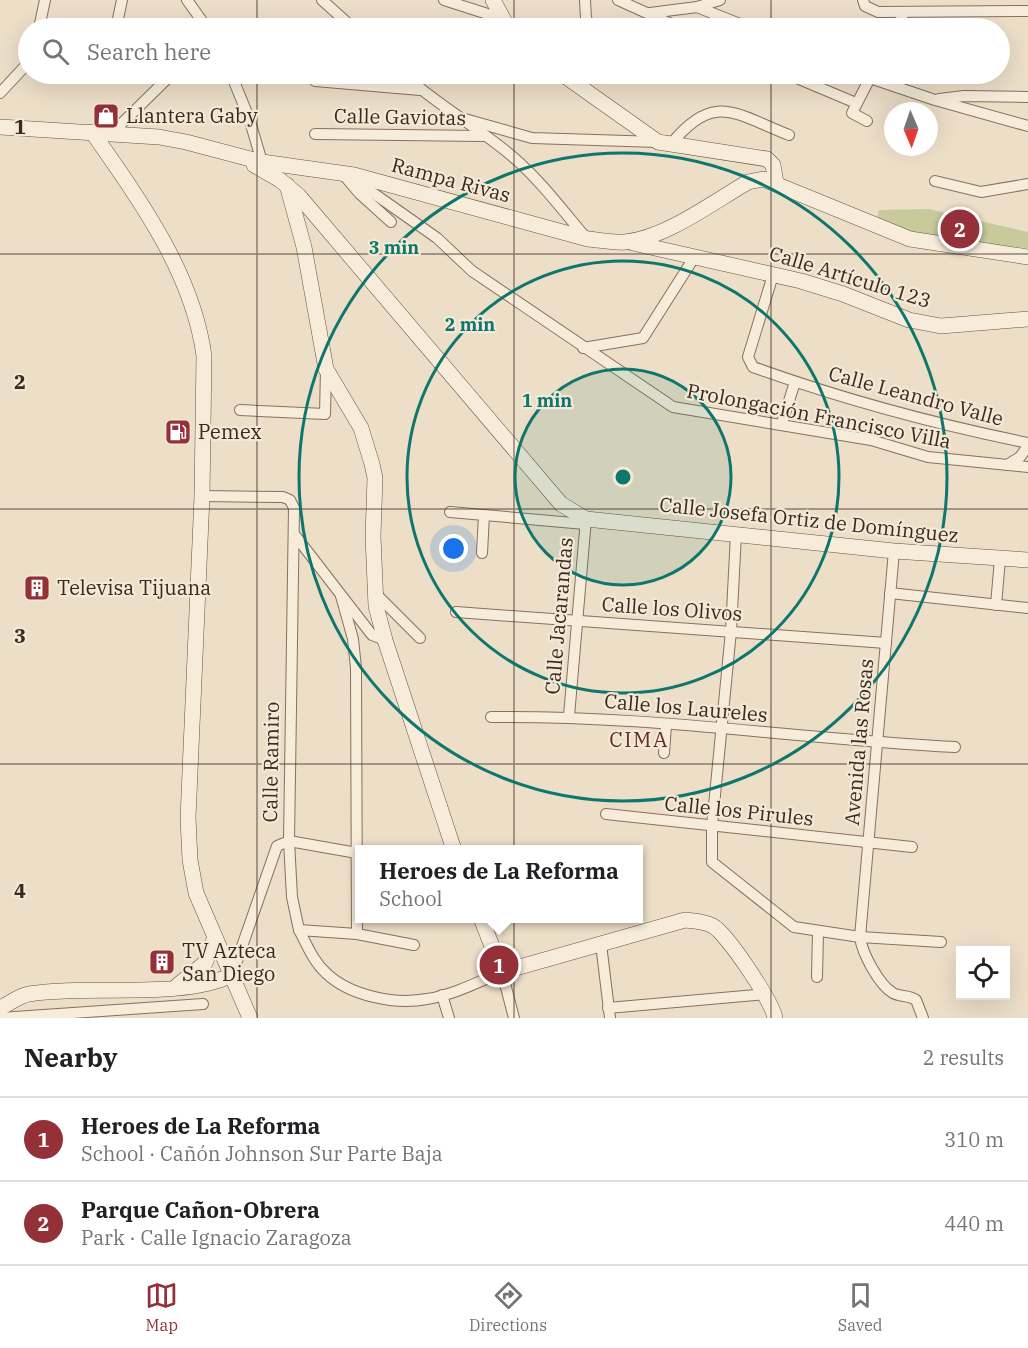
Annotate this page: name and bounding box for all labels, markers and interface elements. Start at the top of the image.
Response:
search box [18,18,1010,84]
icon: search [39,35,72,68]
text: Search here [87,37,211,66]
shop icon: Llantera Gaby [91,101,121,131]
place label: Llantera Gaby [126,102,258,129]
street label: Calle Gaviotas [334,102,466,131]
north arrow [884,102,938,156]
text: 1 [14,113,26,140]
street label: Rampa Rivas [389,151,514,208]
pin: 2 [940,206,980,252]
text: 3 min [369,236,419,259]
street label: Calle Artículo 123 [766,239,934,314]
text: 2 min [445,313,495,336]
street label: Calle Leandro Valle [826,359,1007,432]
text: 2 [14,368,26,395]
street label: Prolongación Francisco Villa [685,377,954,454]
text: 1 min [522,389,572,412]
fuel station icon: Pemex [163,417,193,447]
place label: Pemex [198,418,262,445]
centre of rings [613,467,633,487]
street label: Calle Josefa Ortiz de Domínguez [658,490,960,549]
your location [439,534,468,563]
street label: Calle Jacarandas [538,536,579,696]
building icon: Televisa Tijuana [22,573,52,603]
place label: Televisa Tijuana [57,574,211,601]
street label: Calle los Olivos [601,590,743,627]
text: 3 [14,622,26,649]
street label: Avenida las Rosas [838,657,879,827]
street label: Calle los Laureles [603,687,769,728]
street label: Calle Ramiro [256,701,285,823]
district label: CIMA [609,725,669,753]
street label: Calle los Pirules [663,789,815,832]
popup [355,845,643,923]
text: Heroes de La Reforma [379,856,619,885]
text: 4 [14,877,26,904]
text: School [379,885,443,912]
place label: TV Azteca San Diego [182,937,277,987]
pin: 1 [480,942,518,988]
map controls [956,946,1010,1000]
button: locate [956,946,1010,1000]
building icon: TV Azteca San Diego [147,947,177,977]
text: Nearby [24,1040,118,1074]
text: 2 results [923,1044,1004,1071]
text: Heroes de La Reforma [81,1111,320,1140]
text: 1 [38,1126,50,1153]
text: 310 m [944,1126,1004,1153]
text: School · Cañón Johnson Sur Parte Baja [81,1140,443,1167]
text: Parque Cañon-Obrera [81,1195,320,1224]
text: 2 [38,1210,50,1237]
text: 440 m [944,1210,1004,1237]
text: Park · Calle Ignacio Zaragoza [81,1224,352,1251]
tab: Map [145,1279,178,1335]
tab: Directions [469,1279,547,1335]
tab: Saved [838,1279,883,1335]

